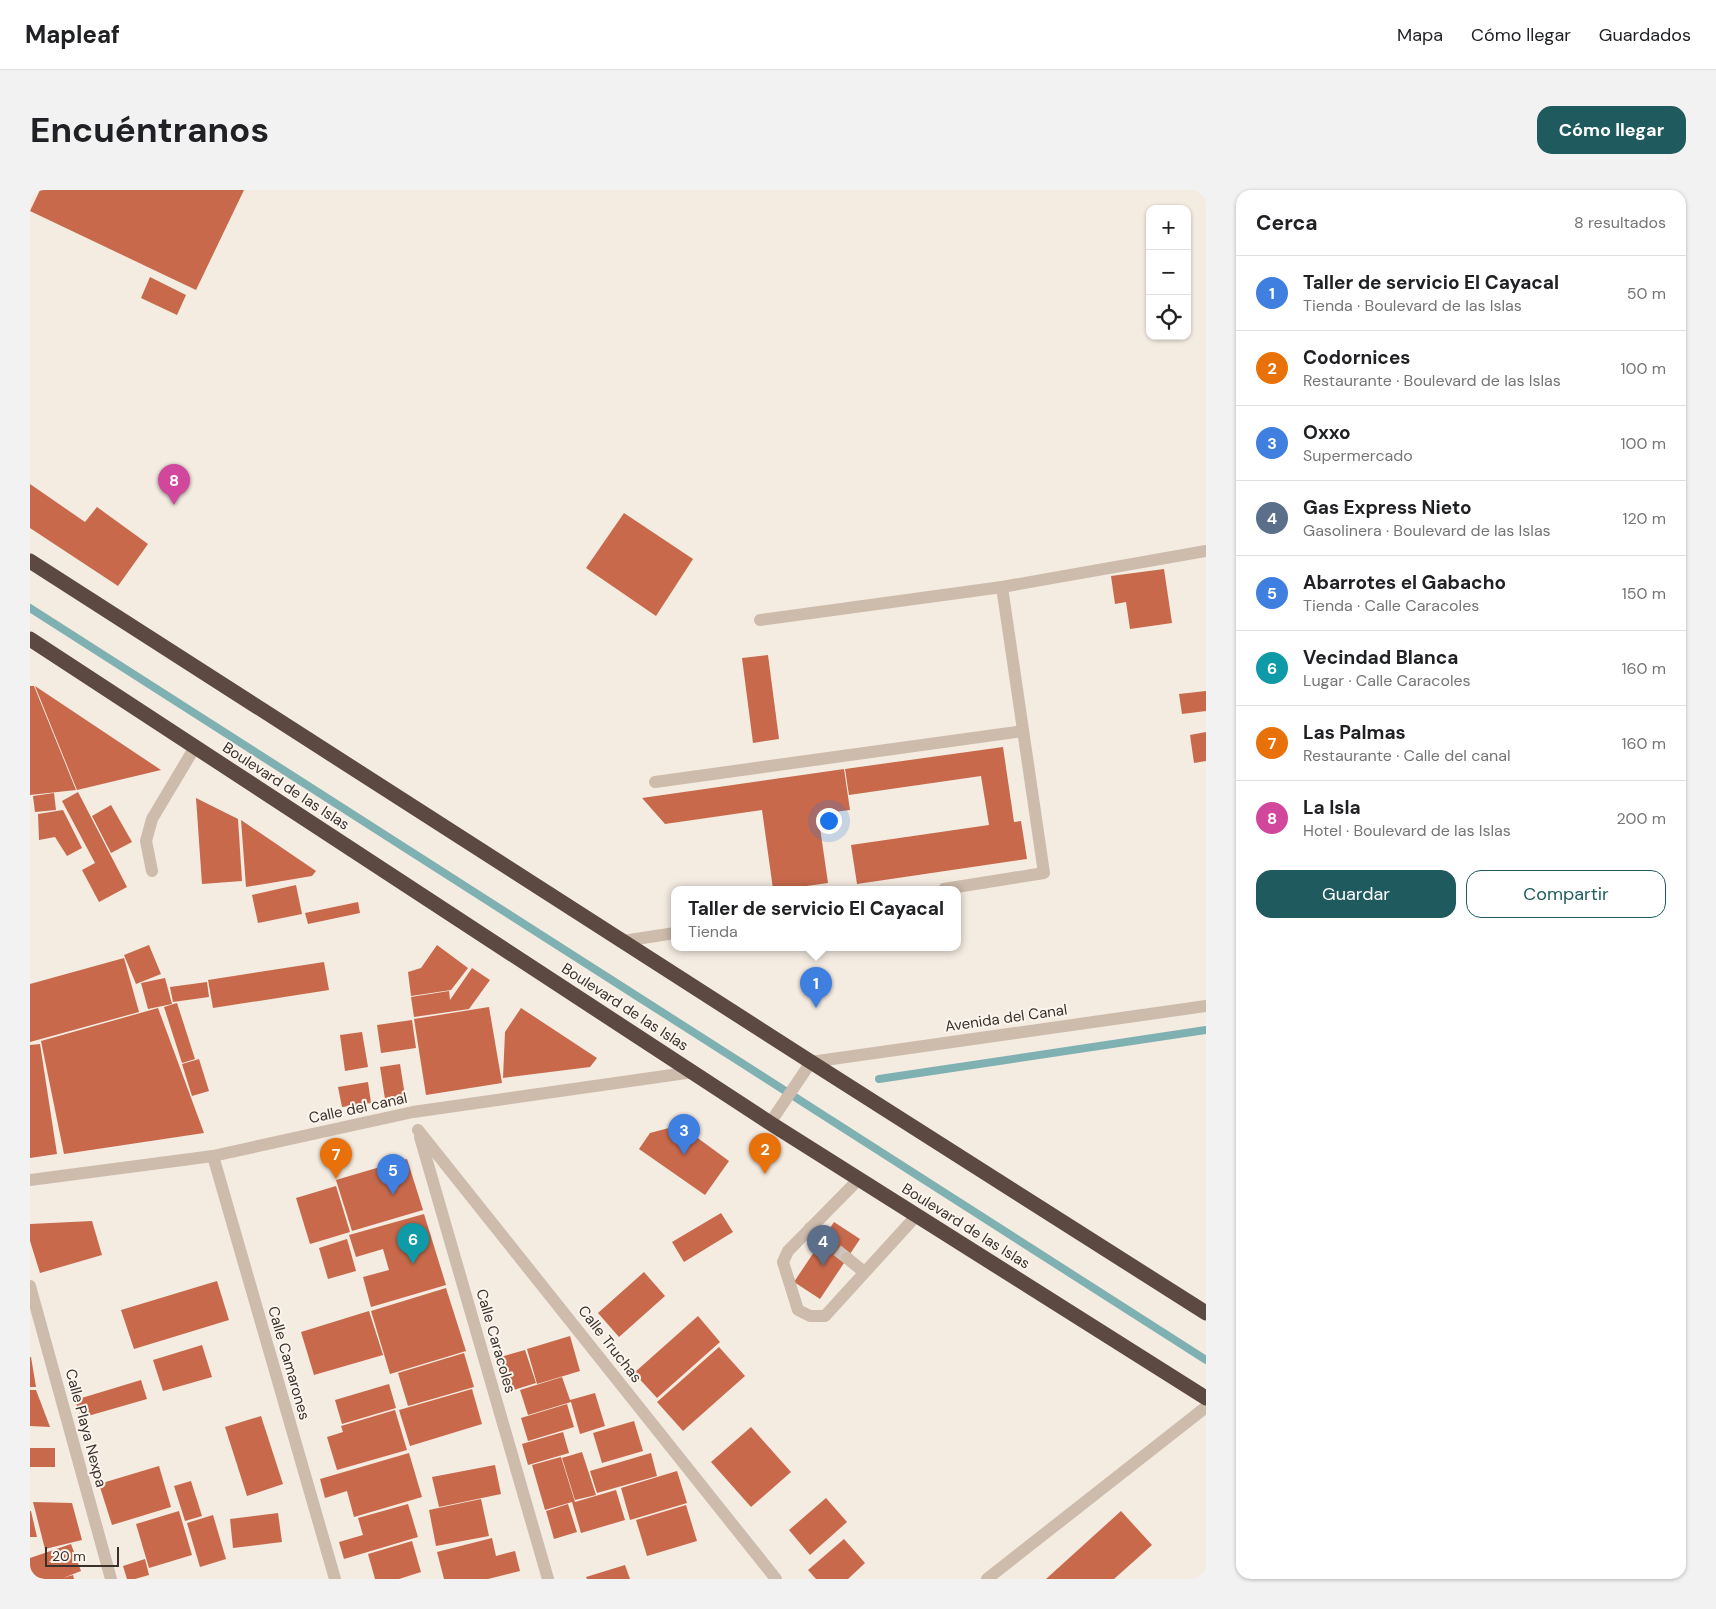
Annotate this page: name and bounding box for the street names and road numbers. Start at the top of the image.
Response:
street label: Boulevard de las Islas [219,737,353,835]
street label: Boulevard de las Islas [558,958,692,1056]
street label: Avenida del Canal [944,1000,1068,1036]
street label: Calle del canal [307,1088,409,1128]
street label: Boulevard de las Islas [898,1178,1034,1274]
street label: Calle Caracoles [472,1287,520,1395]
street label: Calle Truchas [574,1301,646,1387]
street label: Calle Camarones [263,1304,315,1422]
street label: Calle Playa Nexpa [61,1367,111,1489]

